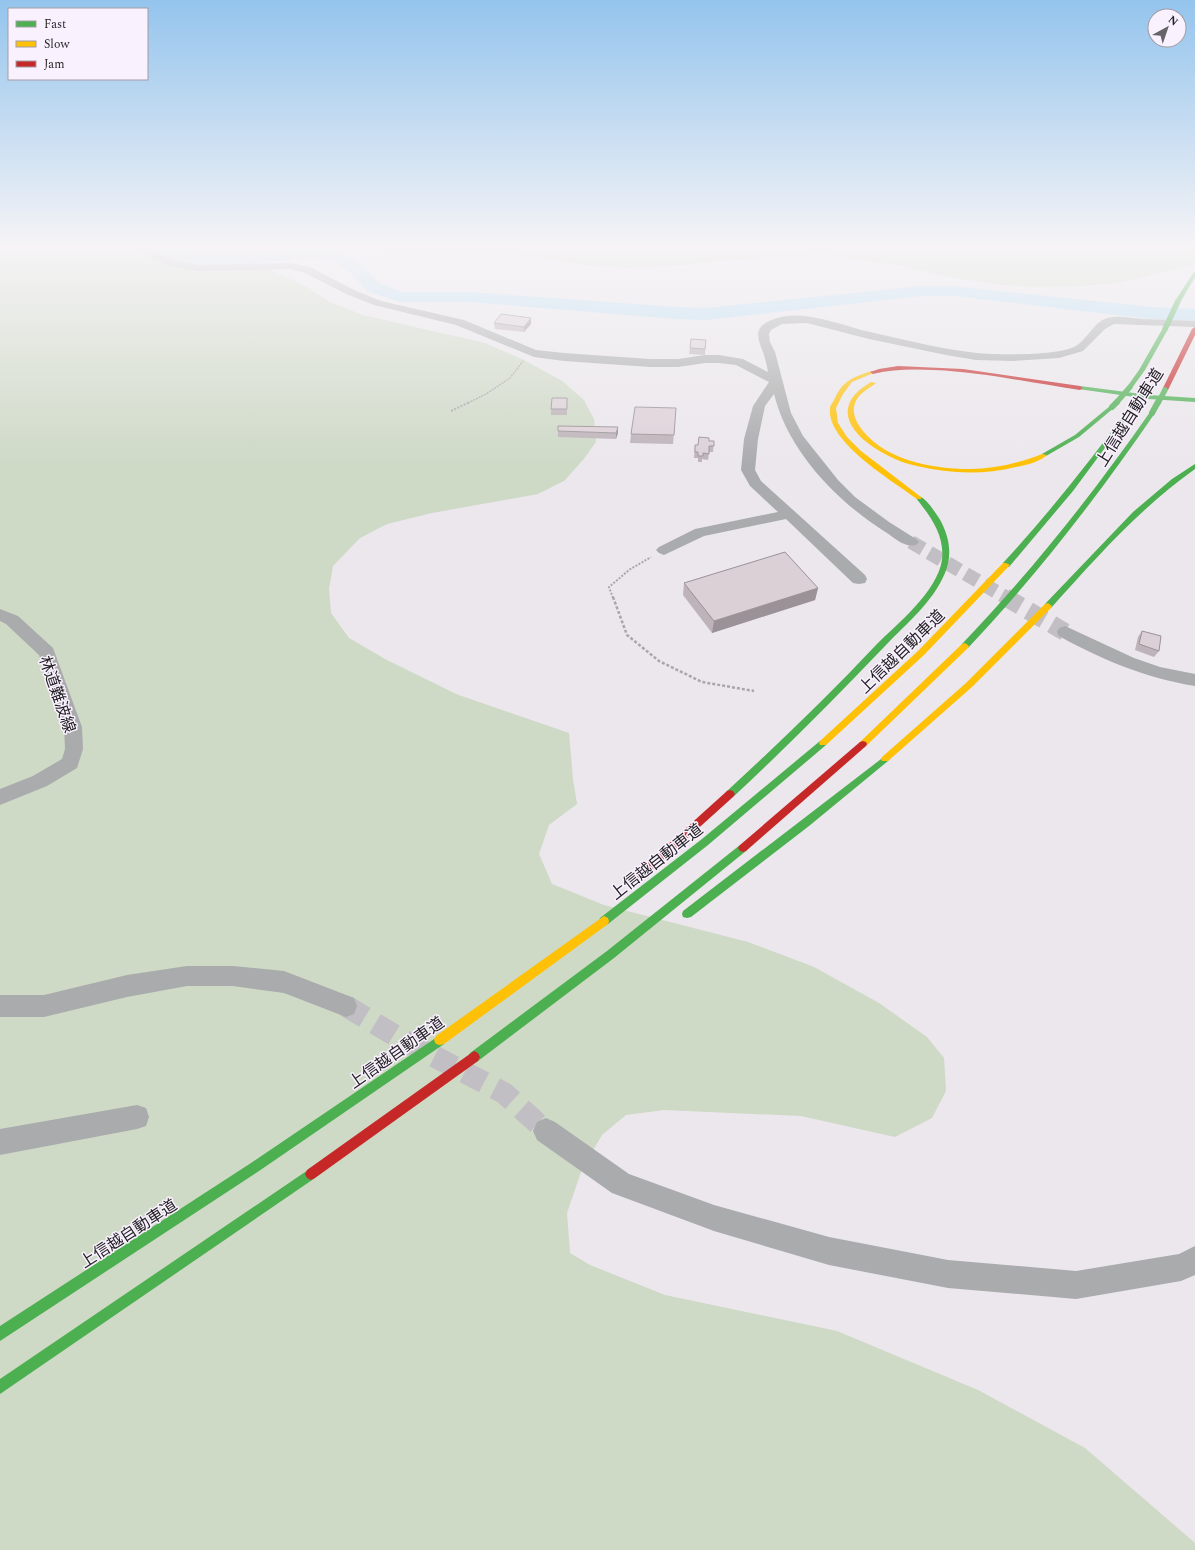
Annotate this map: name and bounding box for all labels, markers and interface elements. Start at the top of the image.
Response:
legend [8,8,148,80]
north arrow [1147,8,1187,48]
text: N [1164,11,1182,30]
text: Fast [44,15,66,34]
text: Slow [44,35,70,54]
text: Jam [44,55,65,74]
street label: 上信越自動車道 [1090,364,1170,471]
street label: 上信越自動車道 [853,604,950,699]
street label: 林道難波線 [33,653,81,736]
street label: 上信越自動車道 [605,818,708,906]
street label: 上信越自動車道 [344,1011,449,1095]
street label: 上信越自動車道 [75,1193,182,1274]

